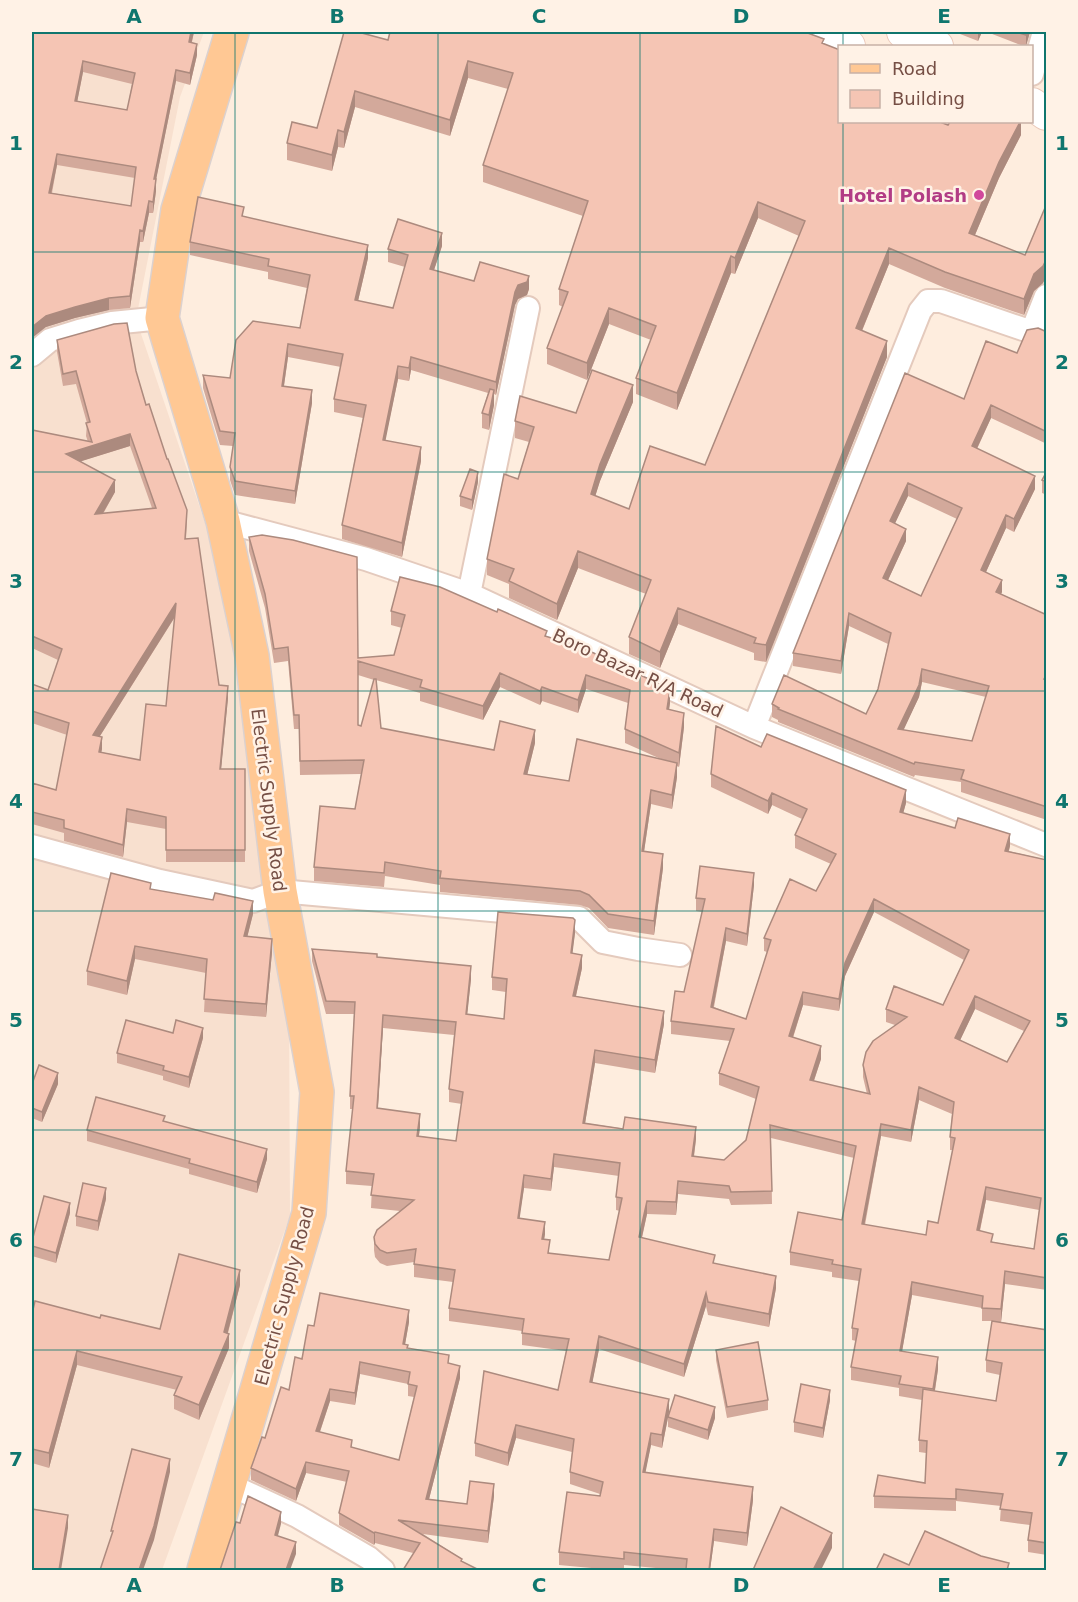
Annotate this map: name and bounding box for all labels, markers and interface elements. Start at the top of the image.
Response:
text: A [126,4,142,28]
text: B [329,4,345,28]
text: C [532,4,546,28]
text: D [733,4,749,28]
text: E [937,4,951,28]
legend [838,45,1033,123]
text: Road [892,58,937,79]
text: Building [892,88,965,109]
text: 1 [9,131,23,155]
text: 1 [1055,131,1069,155]
place label: Hotel Polash [839,185,967,206]
marker: Hotel Polash [972,188,986,202]
text: 2 [9,350,23,374]
text: 2 [1055,350,1069,374]
text: 3 [9,569,23,593]
text: 3 [1055,569,1069,593]
street label: Boro Bazar R/A Road [549,624,727,722]
street label: Electric Supply Road [247,707,291,893]
text: 4 [9,789,23,813]
text: 4 [1055,789,1069,813]
text: 5 [9,1008,23,1032]
text: 5 [1055,1008,1069,1032]
street label: Electric Supply Road [250,1204,318,1388]
text: 6 [9,1228,23,1252]
text: 6 [1055,1228,1069,1252]
text: 7 [9,1447,23,1471]
text: 7 [1055,1447,1069,1471]
text: A [126,1573,142,1597]
text: B [329,1573,345,1597]
text: C [532,1573,546,1597]
text: D [733,1573,749,1597]
text: E [937,1573,951,1597]

